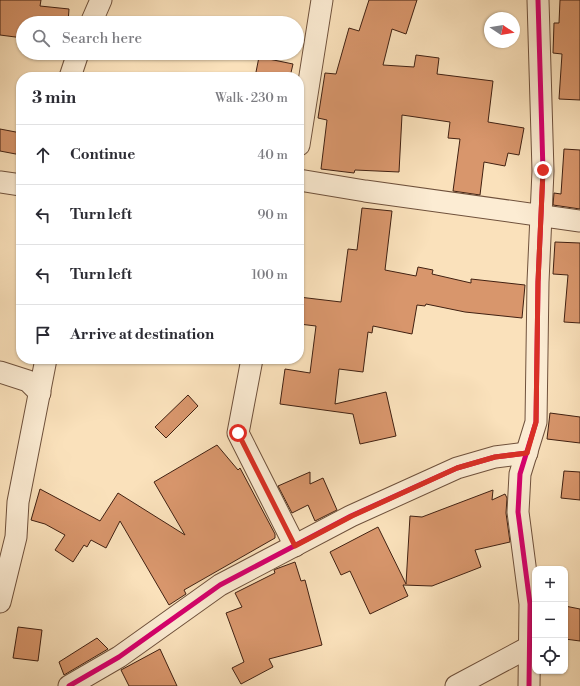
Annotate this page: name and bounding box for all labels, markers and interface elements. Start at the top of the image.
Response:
north arrow [484,12,520,48]
search box [16,16,304,60]
icon: search [30,27,52,49]
text: Search here [62,29,142,48]
text: 3 min [32,87,76,109]
text: Walk · 230 m [215,90,288,106]
icon: ahead [32,144,54,166]
text: Continue [70,145,135,164]
text: 40 m [258,147,288,163]
route end [534,161,552,179]
icon: left [32,204,54,226]
text: Turn left [70,205,132,224]
text: 90 m [257,207,288,223]
icon: left [32,264,54,286]
text: Turn left [70,265,132,284]
text: 100 m [252,267,288,283]
icon: arrive [32,324,54,346]
text: Arrive at destination [70,325,214,344]
route start [229,424,247,442]
map controls [532,566,568,674]
button: + [532,566,568,602]
button: − [532,602,568,638]
button: locate [532,638,568,674]

